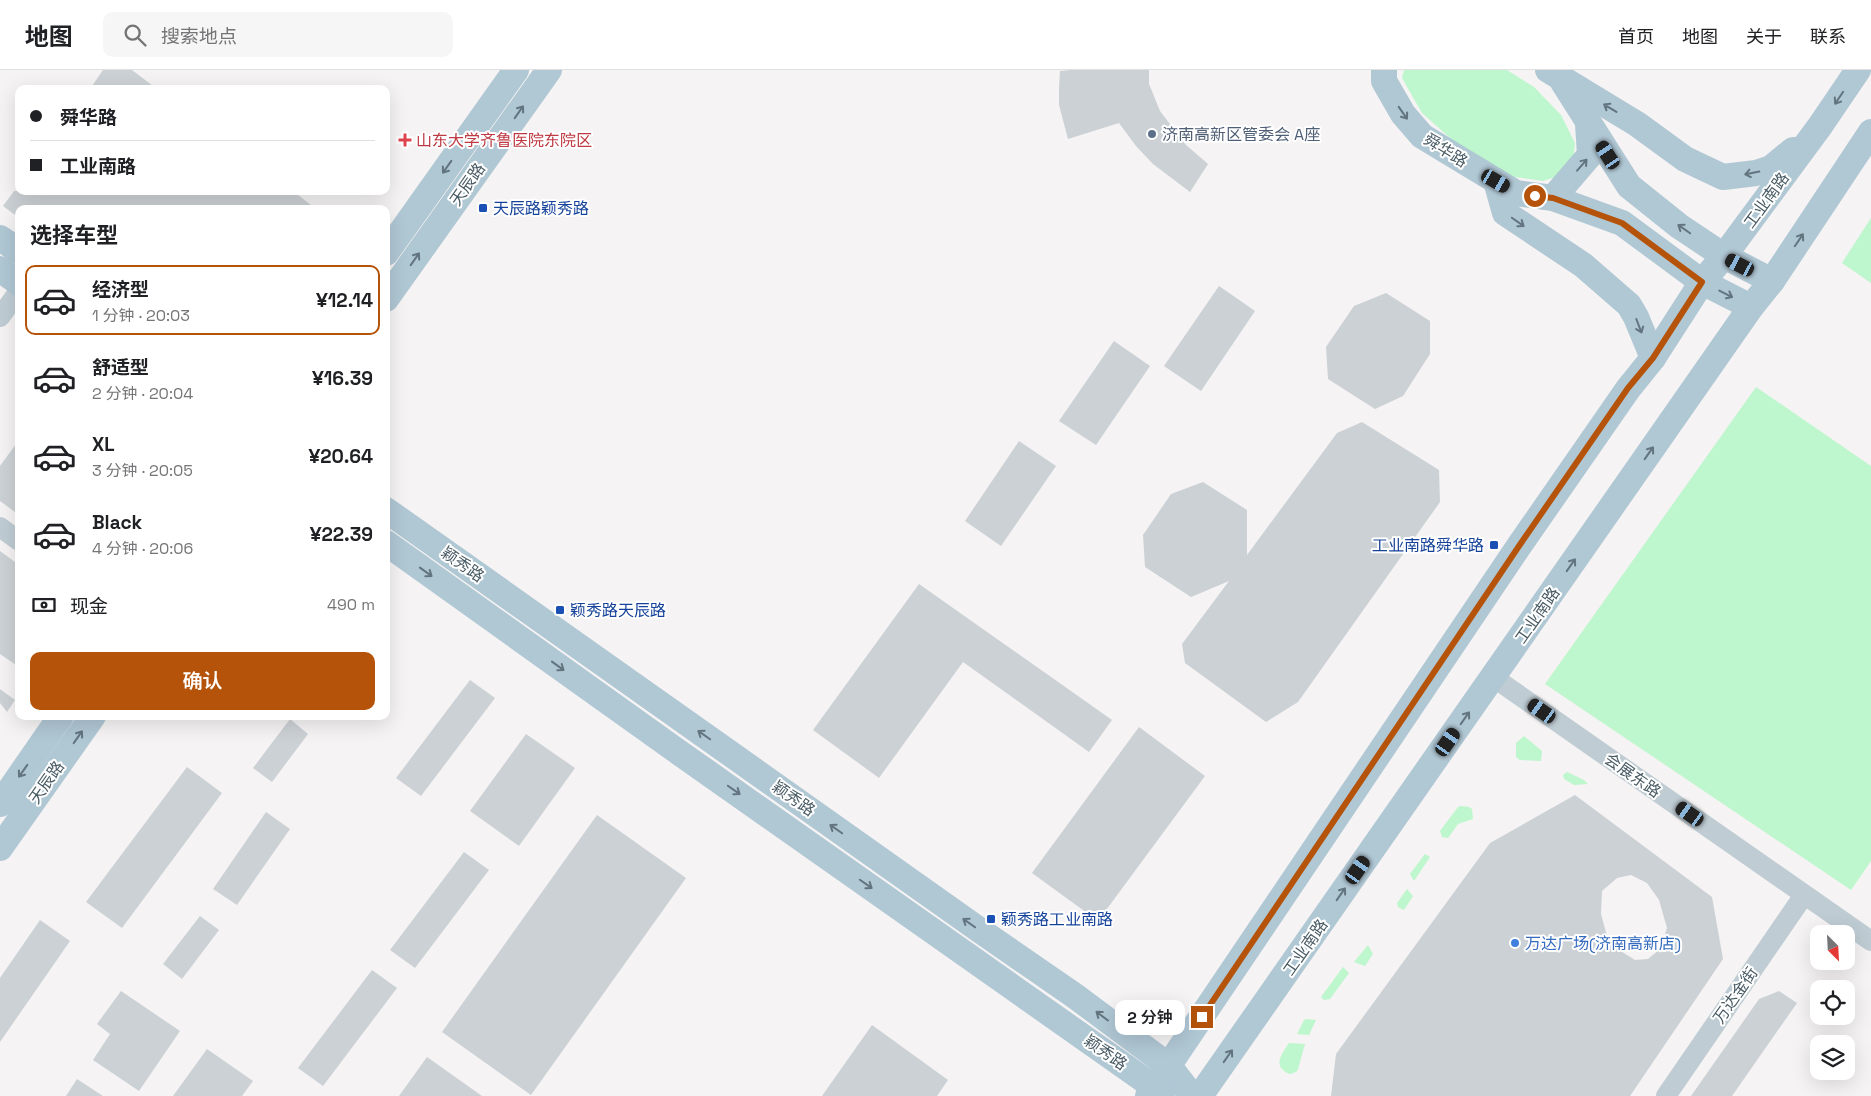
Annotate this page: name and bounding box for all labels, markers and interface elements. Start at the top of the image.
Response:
search box [103,12,453,57]
text: 地图 [25,21,73,52]
icon: search [121,21,149,49]
text: 搜索地点 [161,24,237,49]
text: 首页 [1618,25,1654,48]
text: 地图 [1682,25,1718,48]
text: 关于 [1746,25,1782,48]
text: 联系 [1810,25,1846,48]
one-way arrow [1834,91,1844,105]
one-way arrow [1603,102,1617,112]
text: 舜华路 [60,105,117,130]
one-way arrow [514,105,524,119]
one-way arrow [1398,106,1408,120]
place label: 济南高新区管委会 A座 [1162,124,1320,145]
marker: 济南高新区管委会 A座 [1146,128,1158,140]
street label: 舜华路 [1420,129,1472,172]
place label: 山东大学齐鲁医院东院区 [416,130,592,151]
marker: 山东大学齐鲁医院东院区 [398,133,412,147]
car [1593,138,1622,172]
text: 工业南路 [60,154,136,179]
one-way arrow [1577,158,1588,171]
street label: 天辰路 [445,159,490,210]
one-way arrow [442,160,452,174]
car [1479,167,1512,195]
street label: 工业南路 [1739,168,1794,232]
one-way arrow [1745,169,1761,179]
route start [1524,185,1546,207]
place label: 天辰路颖秀路 [493,198,589,219]
marker: 天辰路颖秀路 [477,202,489,214]
one-way arrow [1511,217,1525,227]
text: 选择车型 [30,221,118,249]
one-way arrow [1677,224,1691,234]
one-way arrow [1794,234,1804,248]
car [1723,252,1756,278]
one-way arrow [409,253,420,266]
text: 经济型 [92,277,149,302]
icon: car [32,278,77,323]
text: ¥12.14 [316,288,373,313]
one-way arrow [1718,290,1733,300]
text: 1 分钟 · 20:03 [92,305,190,326]
one-way arrow [1635,318,1645,333]
text: 舒适型 [92,355,149,380]
icon: car [32,356,77,401]
text: ¥16.39 [312,366,373,391]
text: 2 分钟 · 20:04 [92,383,193,404]
text: XL [92,432,115,457]
icon: car [32,434,77,479]
text: ¥20.64 [309,444,373,469]
one-way arrow [1644,446,1654,460]
text: 3 分钟 · 20:05 [92,460,193,481]
text: Black [92,510,142,535]
icon: car [32,512,77,557]
text: ¥22.39 [310,522,373,547]
place label: 工业南路舜华路 [1372,535,1484,556]
text: 4 分钟 · 20:06 [92,538,193,559]
marker: 工业南路舜华路 [1488,539,1500,551]
street label: 颖秀路 [437,542,488,587]
one-way arrow [1566,558,1576,572]
one-way arrow [419,566,432,577]
street label: 工业南路 [1510,583,1564,648]
icon: cash [30,591,58,619]
text: 现金 [70,594,108,619]
text: 490 m [327,594,375,615]
place label: 颖秀路天辰路 [570,600,666,621]
marker: 颖秀路天辰路 [554,604,566,616]
button: 确认 [30,652,375,710]
one-way arrow [551,661,565,671]
car [1525,696,1558,726]
one-way arrow [1460,711,1470,725]
car [1433,725,1462,759]
one-way arrow [73,730,83,744]
one-way arrow [697,730,711,740]
street label: 会展东路 [1600,748,1665,802]
street label: 天辰路 [24,757,69,808]
one-way arrow [18,763,28,777]
street label: 颖秀路 [768,776,819,821]
one-way arrow [726,785,740,795]
car [1673,799,1706,829]
one-way arrow [829,824,843,834]
car [1343,853,1372,887]
one-way arrow [859,879,873,889]
one-way arrow [1336,887,1346,901]
place label: 颖秀路工业南路 [1001,909,1113,930]
marker: 颖秀路工业南路 [985,913,997,925]
street label: 工业南路 [1278,915,1332,980]
one-way arrow [962,918,976,928]
north arrow [1810,925,1855,970]
map controls [1810,925,1855,1080]
place label: 万达广场(济南高新店) [1525,933,1681,954]
marker: 万达广场(济南高新店) [1509,937,1521,949]
street label: 万达金街 [1708,963,1762,1028]
button: locate [1810,980,1855,1025]
callout: 2 分钟 [1114,1000,1184,1034]
route end [1191,1006,1213,1028]
text: 2 分钟 [1127,1007,1173,1028]
one-way arrow [1095,1011,1109,1021]
street label: 颖秀路 [1080,1030,1131,1075]
button: layers [1810,1035,1855,1080]
one-way arrow [1223,1049,1233,1063]

